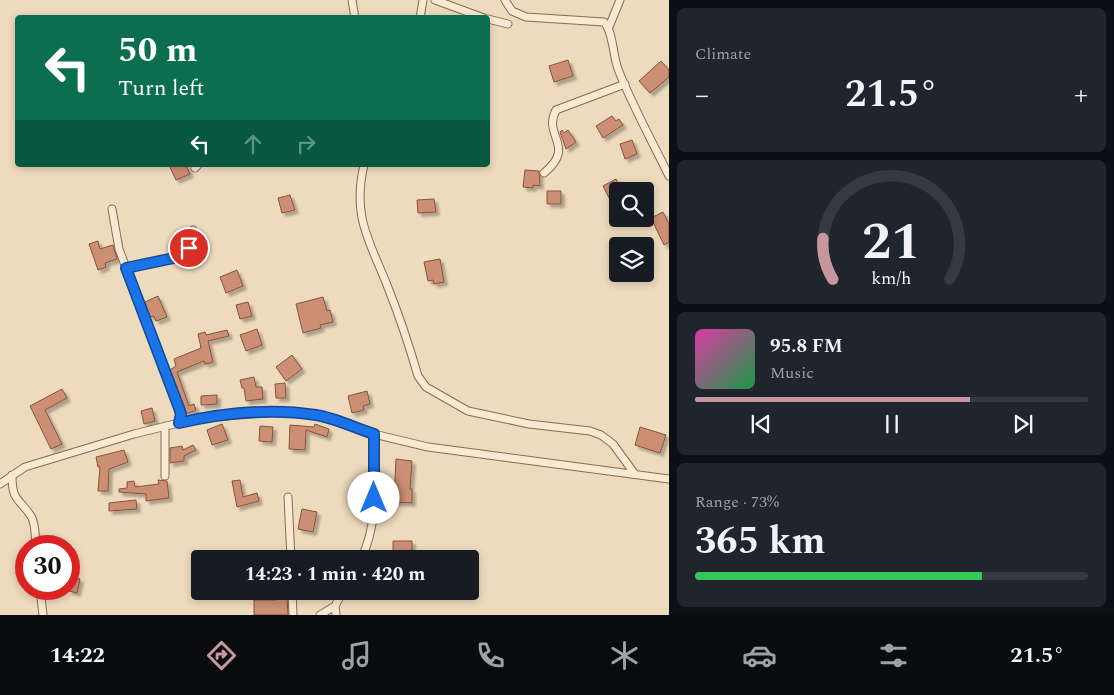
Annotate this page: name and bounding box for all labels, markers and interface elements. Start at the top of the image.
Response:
text: 50 m [118,24,198,77]
icon: left [35,35,100,100]
text: Climate [695,42,751,66]
text: 21.5° [845,66,938,124]
text: Turn left [118,72,204,105]
text: − [695,74,709,117]
text: + [1074,74,1088,117]
icon: left [186,130,214,158]
icon: ahead [239,130,267,158]
icon: right [292,130,320,158]
map controls [609,182,654,282]
button: search [609,182,654,227]
text: 21 [862,203,921,282]
pin [168,227,210,269]
icon: arrive [175,234,203,262]
button: layers [609,237,654,282]
text: km/h [871,265,912,292]
text: 95.8 FM [770,332,843,361]
text: Music [770,361,814,385]
icon: previous [747,410,775,438]
icon: pause [878,410,906,438]
icon: next [1009,410,1037,438]
position arrow [347,471,399,523]
text: Range · 73% [695,490,779,514]
text: 365 km [695,513,826,571]
speed limit sign: 30 [15,535,80,600]
text: 14:23 · 1 min · 420 m [245,560,425,589]
icon: directions [204,638,239,673]
icon: music [339,638,374,673]
icon: phone [473,638,508,673]
icon: climate [607,638,642,673]
icon: car [742,638,777,673]
icon: filters [876,638,911,673]
text: 14:22 [50,639,105,672]
text: 21.5° [1010,639,1064,672]

